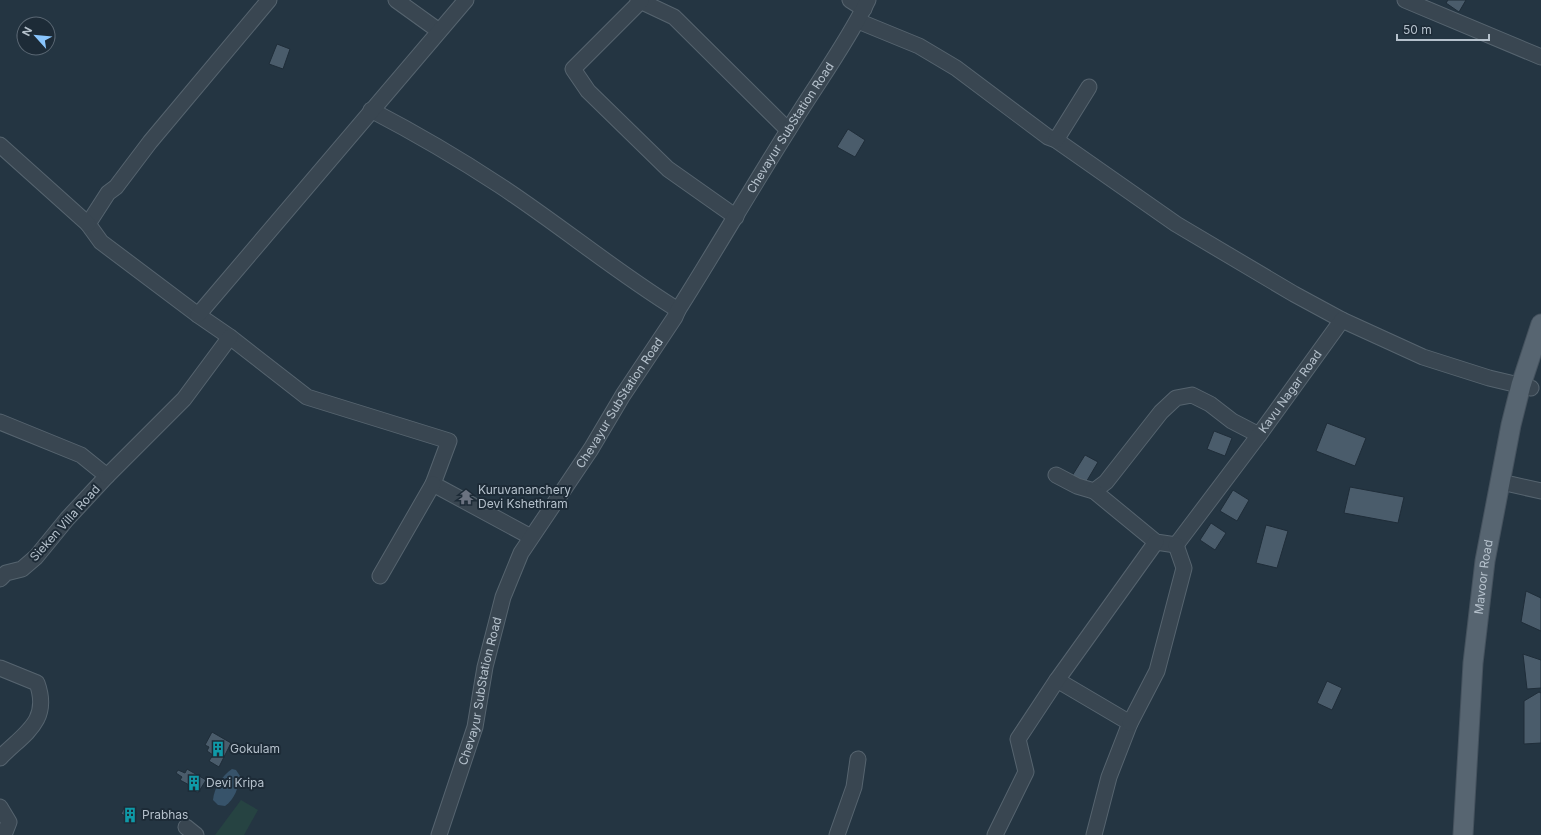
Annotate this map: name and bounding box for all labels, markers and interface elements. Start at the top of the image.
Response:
north arrow [16,16,56,56]
scale bar [1397,16,1489,42]
text: 50 m [1403,22,1432,37]
text: N [19,25,35,38]
street label: Chevayur SubStation Road [743,59,837,196]
street label: Chevayur SubStation Road [572,335,666,471]
street label: Kavu Nagar Road [1255,347,1325,436]
street label: Sieken Villa Road [26,481,103,564]
place label: Kuruvananchery Devi Kshethram [478,482,571,511]
temple icon: Kuruvananchery Devi Kshethram [457,488,475,506]
street label: Mavoor Road [1471,538,1496,615]
street label: Chevayur SubStation Road [455,615,505,767]
building icon: Gokulam [209,740,227,758]
place label: Gokulam [230,741,280,756]
building icon: Devi Kripa [185,774,203,792]
place label: Devi Kripa [206,775,264,790]
building icon: Prabhas [121,806,139,824]
place label: Prabhas [142,807,188,822]

